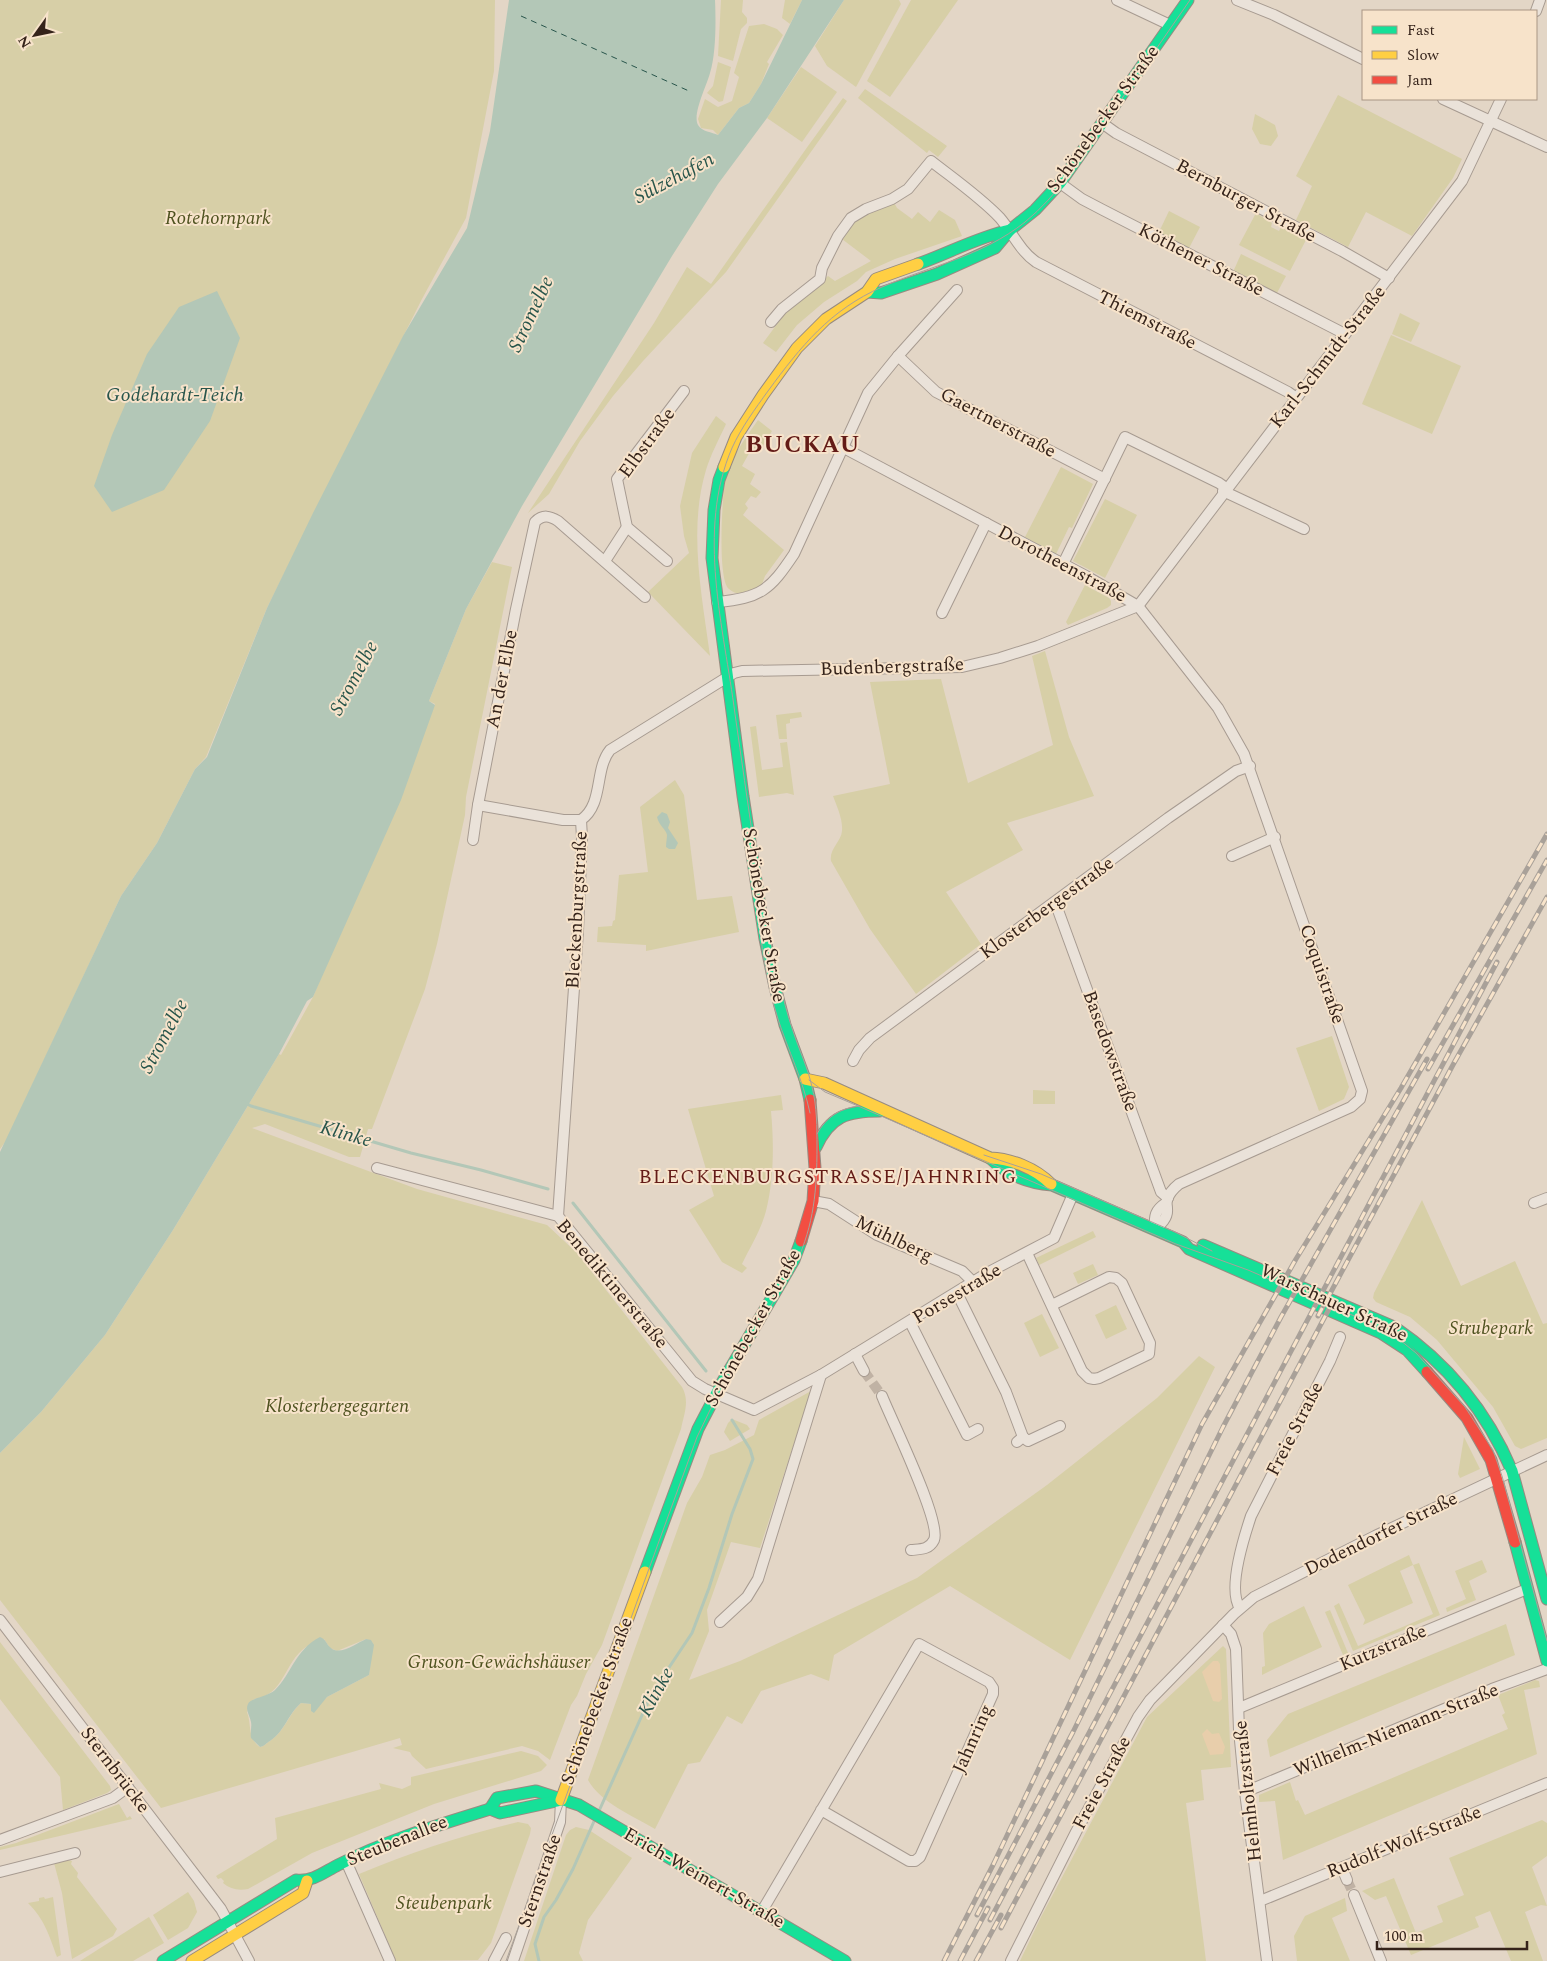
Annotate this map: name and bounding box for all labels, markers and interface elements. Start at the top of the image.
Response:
north arrow [10,10,60,60]
legend [1362,10,1537,100]
text: Fast [1407,19,1435,42]
text: N [13,31,36,52]
street label: Schönebecker Straße [1039,39,1167,199]
text: Slow [1407,44,1439,67]
text: Jam [1407,69,1433,92]
water label: Sülzehafen [628,144,720,212]
street label: Bernburger Straße [1170,152,1322,250]
park label: Rotehornpark [165,204,271,233]
street label: Köthener Straße [1133,216,1269,304]
water label: Stromelbe [500,271,562,357]
street label: Karl-Schmidt-Straße [1263,279,1393,435]
street label: Thiemstraße [1092,283,1202,357]
water label: Godehardt-Teich [106,380,244,410]
street label: Gaertnerstraße [935,380,1061,466]
street label: Elbstraße [611,402,683,484]
district label: BUCKAU [745,427,861,463]
street label: Dorotheenstraße [992,518,1132,610]
street label: An der Elbe [478,627,526,731]
water label: Stromelbe [322,635,386,721]
street label: Budenbergstraße [819,650,965,684]
street label: Schönebecker Straße [734,825,794,1005]
street label: Bleckenburgstraße [558,830,596,990]
street label: Klosterbergestraße [974,849,1120,967]
street label: Coquistraße [1291,920,1353,1028]
street label: Basedowstraße [1075,986,1145,1116]
water label: Stromelbe [132,993,196,1079]
water label: Klinke [316,1112,376,1156]
district label: BLECKENBURGSTRASSE/JAHNRING [639,1162,1017,1192]
street label: Mühlberg [850,1208,938,1270]
street label: Benediktinerstraße [549,1213,675,1355]
street label: Schönebecker Straße [697,1244,809,1412]
street label: Porsestraße [907,1256,1007,1332]
street label: Warschauer Straße [1256,1256,1412,1350]
park label: Strubepark [1449,1314,1533,1343]
street label: Freie Straße [1259,1377,1331,1481]
park label: Klosterbergegarten [265,1392,409,1421]
street label: Dodendorfer Straße [1299,1484,1463,1584]
street label: Schönebecker Straße [553,1613,641,1789]
street label: Kutzstraße [1335,1617,1431,1679]
park label: Gruson-Gewächshäuser [408,1648,591,1677]
water label: Klinke [630,1661,682,1722]
street label: Wilhelm-Niemann-Straße [1289,1675,1503,1785]
street label: Jahnring [945,1700,1001,1778]
street label: Helmholtzstraße [1226,1719,1270,1863]
street label: Sternbrücke [73,1721,157,1819]
street label: Freie Straße [1065,1731,1139,1835]
street label: Rudolf-Wolf-Straße [1322,1798,1486,1886]
street label: Steubenallee [342,1808,452,1874]
street label: Erich-Weinert-Straße [618,1820,790,1936]
street label: Sternstraße [510,1830,570,1932]
park label: Steubenpark [396,1889,492,1918]
scale bar [1377,1918,1527,1950]
text: 100 m [1384,1925,1423,1948]

